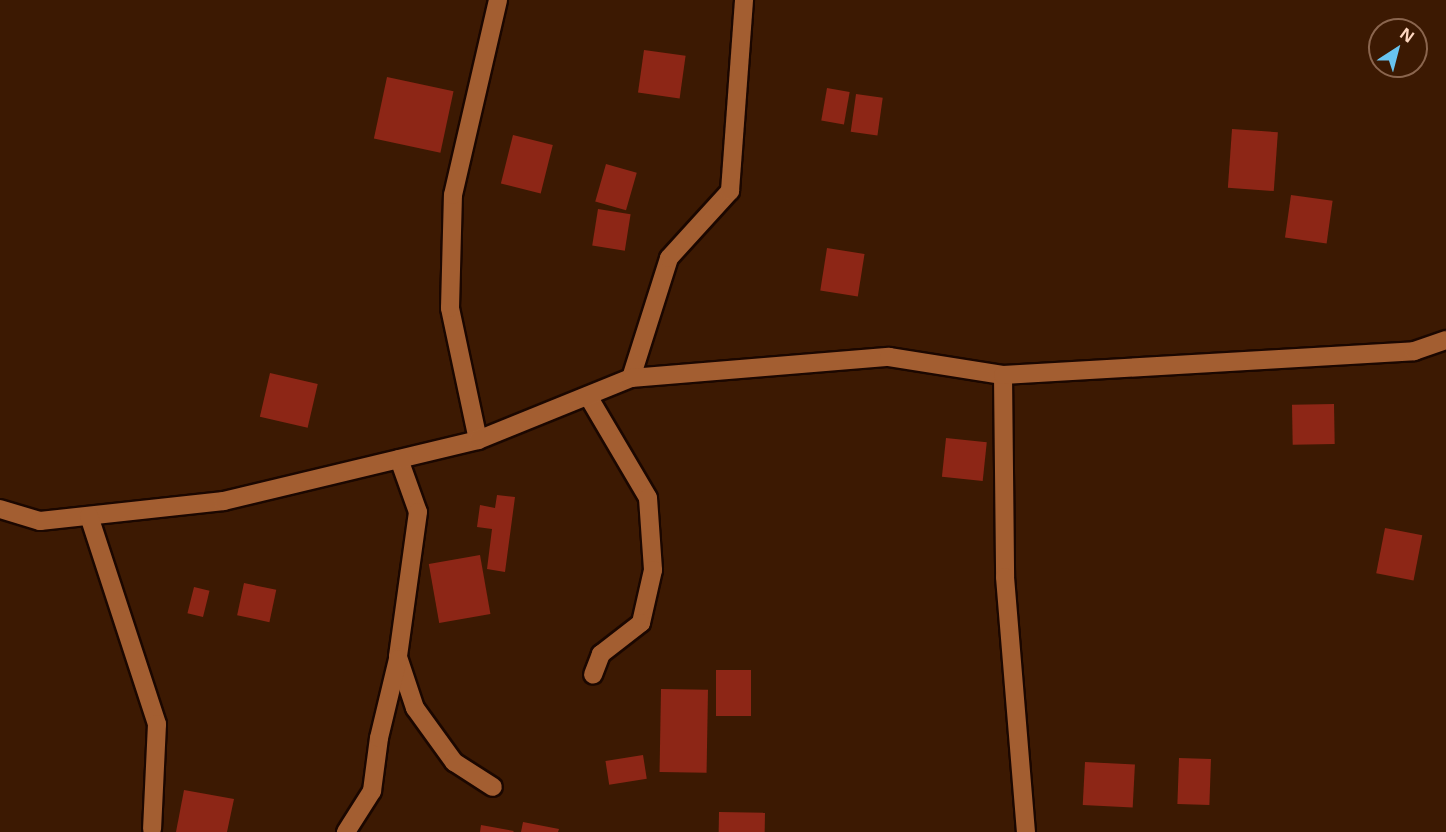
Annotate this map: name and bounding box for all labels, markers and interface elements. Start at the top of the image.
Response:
north arrow [1368,18,1428,78]
text: N [1396,22,1419,48]

